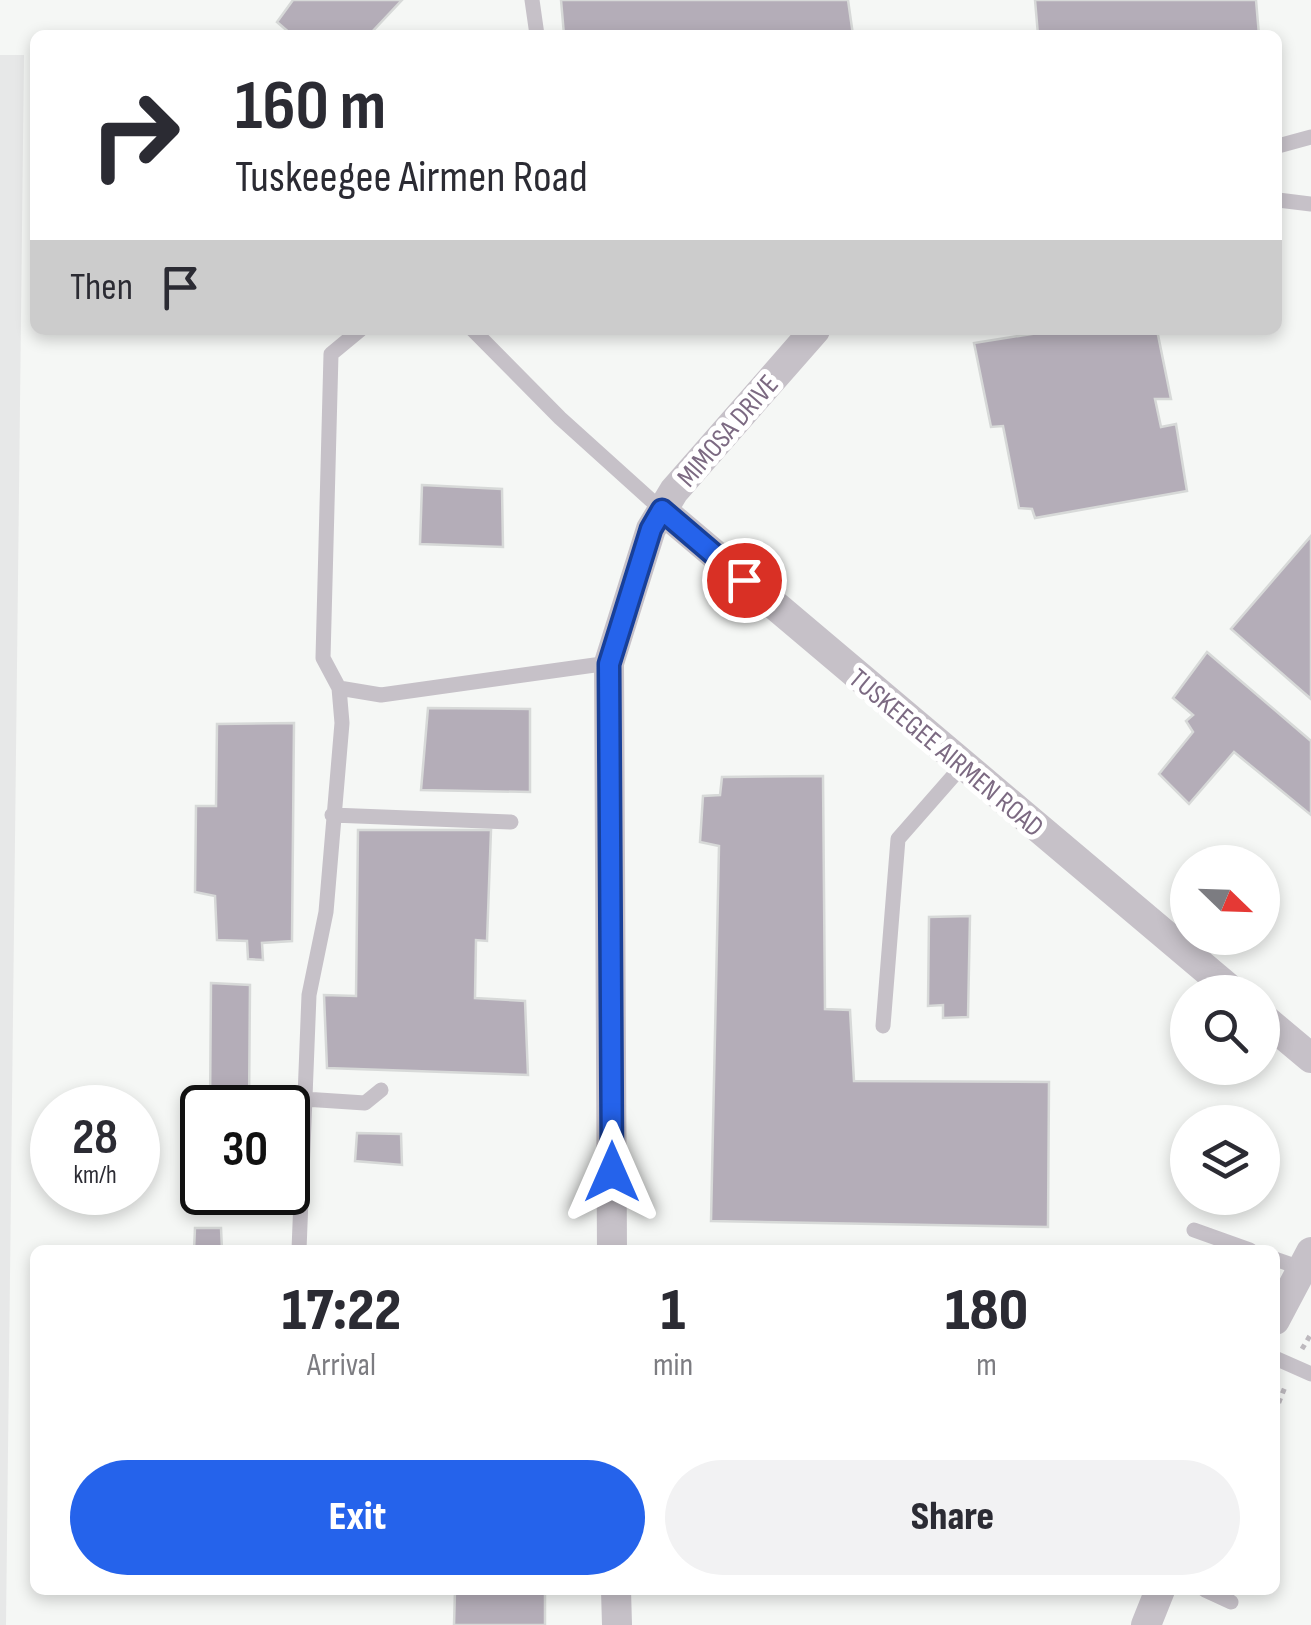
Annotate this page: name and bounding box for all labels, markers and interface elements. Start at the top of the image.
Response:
text: 160 m [235,65,386,149]
icon: right [70,70,200,200]
text: Tuskeegee Airmen Road [235,150,588,205]
icon: arrive [153,260,208,315]
text: Then [70,265,133,310]
street label: MIMOSA DRIVE [671,368,786,494]
pin [702,538,787,623]
icon: arrive [717,553,772,608]
street label: TUSKEEGEE AIRMEN ROAD [842,662,1050,844]
north arrow [1170,845,1280,955]
map controls [1170,845,1280,1215]
button: search [1170,975,1280,1085]
speed limit sign: 30 [180,1085,310,1215]
button: layers [1170,1105,1280,1215]
text: 28 [72,1108,118,1168]
position arrow [560,1120,664,1224]
text: km/h [73,1160,117,1191]
text: 17:22 [282,1275,401,1347]
text: 1 [661,1275,685,1347]
text: 180 [945,1275,1028,1347]
text: Arrival [307,1346,376,1385]
text: min [653,1346,693,1385]
text: m [976,1346,997,1385]
button: Exit [70,1460,645,1575]
button: Share [665,1460,1240,1575]

